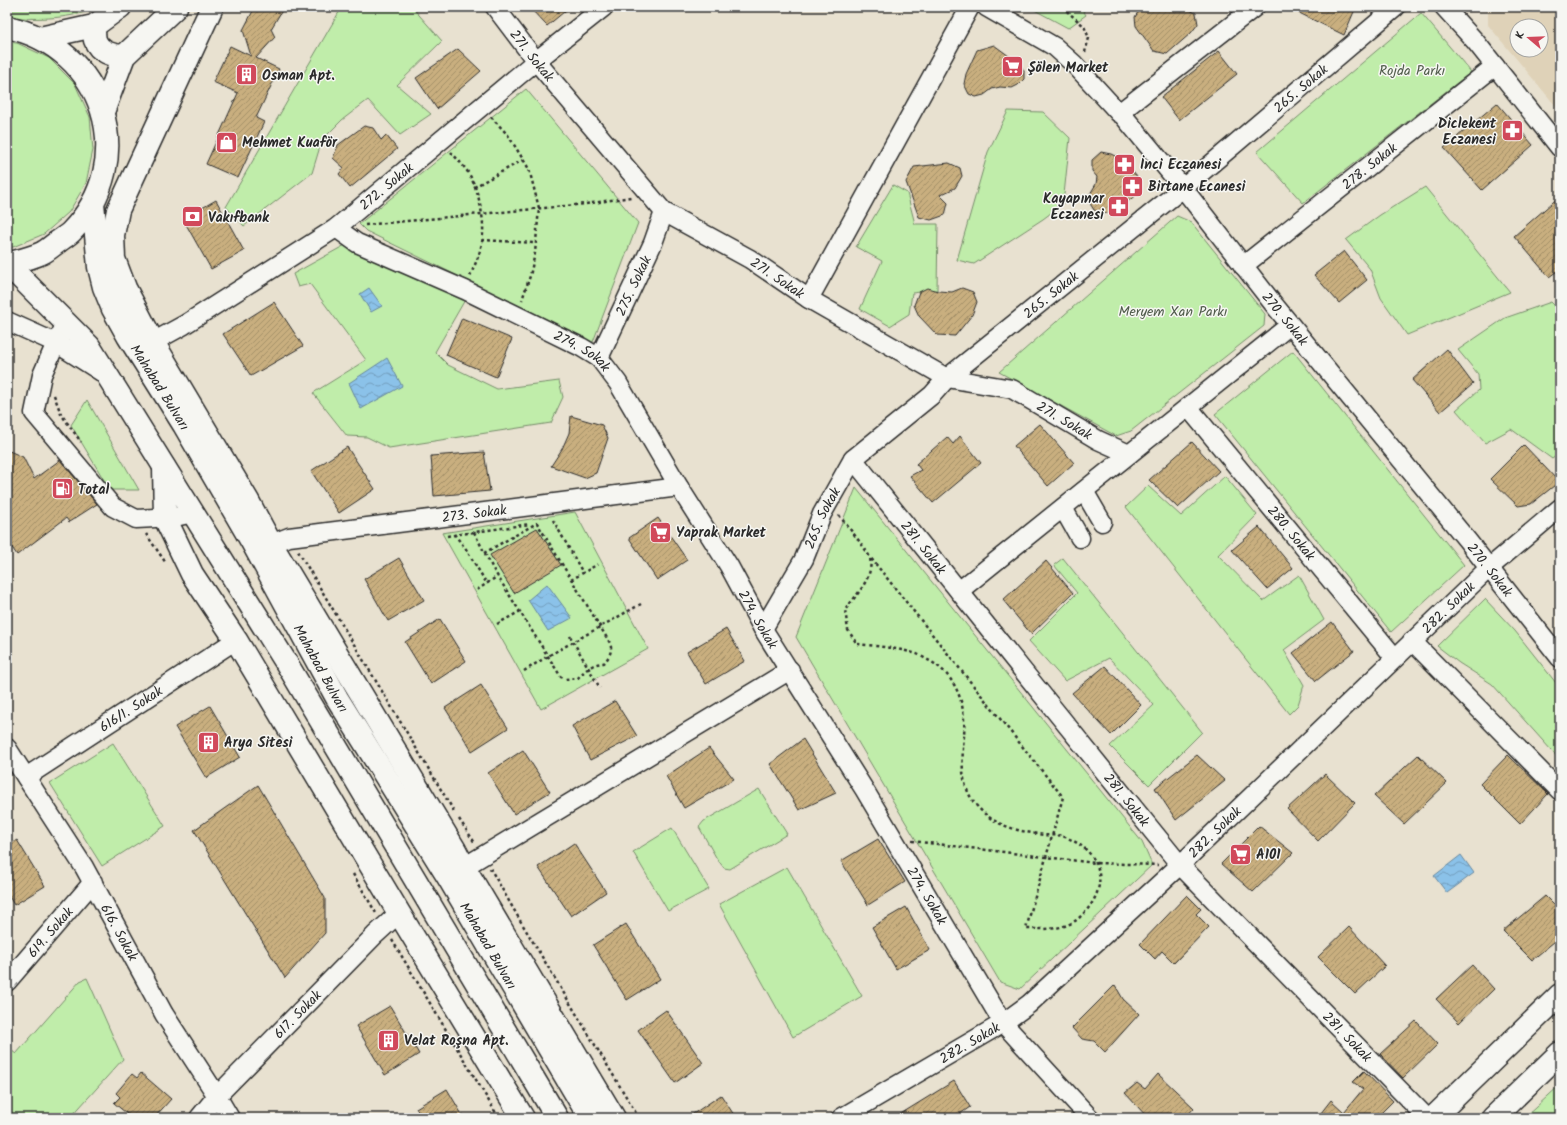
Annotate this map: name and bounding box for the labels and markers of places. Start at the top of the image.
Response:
supermarket icon: Şölen Market [1000,54,1026,80]
place label: Şölen Market [1028,57,1109,79]
building icon: Osman Apt. [233,62,259,88]
place label: Osman Apt. [262,65,335,87]
place label: Diclekent Eczanesi [1438,113,1497,151]
pharmacy icon: Diclekent Eczanesi [1499,118,1525,144]
shop icon: Mehmet Kuaför [213,129,239,155]
place label: Mehmet Kuaför [242,132,338,154]
pharmacy icon: İnci Eczanesi [1111,151,1137,177]
place label: İnci Eczanesi [1140,154,1222,176]
pharmacy icon: Birtane Ecanesi [1119,173,1145,199]
place label: Birtane Ecanesi [1148,176,1246,198]
place label: Kayapınar Eczanesi [1043,188,1105,226]
pharmacy icon: Kayapınar Eczanesi [1106,193,1132,219]
bank icon: Vakıfbank [180,204,206,230]
place label: Vakıfbank [208,207,270,229]
fuel station icon: Total [50,476,76,502]
place label: Total [78,479,109,501]
supermarket icon: Yaprak Market [647,519,673,545]
place label: Yaprak Market [676,522,767,544]
building icon: Arya Sitesi [195,729,221,755]
place label: Arya Sitesi [224,732,293,754]
supermarket icon: A101 [1228,841,1254,867]
place label: A101 [1256,844,1281,866]
building icon: Velat Roşna Apt. [375,1027,401,1053]
place label: Velat Roşna Apt. [404,1030,508,1052]

